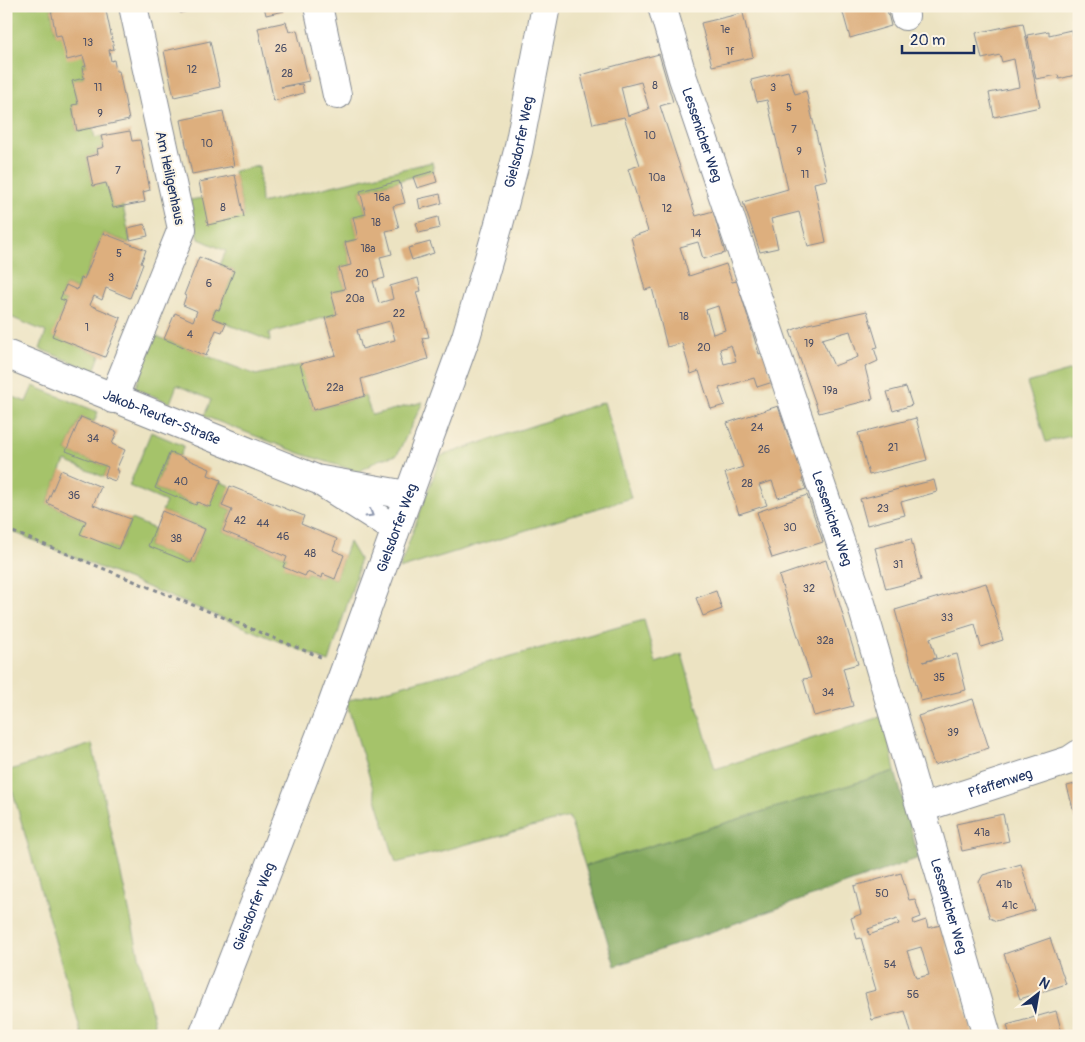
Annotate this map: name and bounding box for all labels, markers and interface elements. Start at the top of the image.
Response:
scale bar [902,22,975,54]
house number: 1e [720,23,730,36]
text: 20 m [910,31,945,50]
house number: 13 [83,36,93,49]
house number: 26 [275,42,287,55]
house number: 1f [726,45,735,58]
house number: 12 [187,63,197,76]
house number: 28 [281,67,293,80]
house number: 8 [652,79,658,92]
house number: 11 [94,81,102,94]
house number: 3 [770,81,776,94]
street label: Lessenicher Weg [678,85,726,184]
street label: Gielsdorfer Weg [500,95,537,190]
house number: 5 [786,101,792,114]
house number: 9 [97,107,103,120]
house number: 7 [791,123,797,136]
house number: 10 [644,129,656,142]
street label: Am Heiligenhaus [152,130,188,227]
house number: 10 [201,137,213,150]
house number: 9 [796,145,802,158]
house number: 7 [115,164,121,177]
house number: 11 [801,168,809,181]
house number: 10a [649,171,665,184]
house number: 16a [374,191,390,204]
house number: 8 [220,201,226,214]
house number: 12 [662,202,672,215]
house number: 18 [371,216,381,229]
house number: 14 [691,227,702,240]
house number: 18a [361,242,375,255]
house number: 5 [116,247,122,260]
house number: 20 [355,267,369,280]
house number: 3 [108,271,114,284]
house number: 6 [206,277,212,290]
house number: 20a [346,292,364,305]
house number: 22 [393,307,405,320]
house number: 18 [679,310,689,323]
house number: 1 [85,321,89,334]
house number: 4 [187,328,194,341]
house number: 19 [804,337,814,350]
house number: 20 [697,341,711,354]
house number: 22a [326,381,344,394]
house number: 19a [822,384,838,397]
street label: Jakob-Reuter-Straße [101,386,223,448]
house number: 24 [751,421,764,434]
house number: 34 [87,432,100,445]
house number: 21 [888,441,898,454]
house number: 26 [758,443,770,456]
street label: Lessenicher Weg [808,469,856,568]
house number: 40 [174,475,188,488]
house number: 28 [741,477,753,490]
street label: Gielsdorfer Weg [373,481,421,574]
house number: 36 [68,489,80,502]
house number: 23 [877,502,889,515]
one-way arrow [365,507,374,517]
house number: 42 [234,514,246,527]
house number: 44 [257,517,270,530]
house number: 30 [783,521,797,534]
house number: 46 [277,530,289,543]
house number: 38 [170,532,182,545]
house number: 48 [304,547,316,560]
house number: 31 [893,558,903,571]
house number: 32 [803,582,815,595]
house number: 33 [941,611,953,624]
house number: 32a [816,634,834,647]
house number: 35 [933,671,945,684]
house number: 34 [822,686,835,699]
house number: 39 [947,726,959,739]
street label: Pfaffenweg [966,764,1034,801]
house number: 41a [974,826,990,839]
street label: Lessenicher Weg [927,856,971,956]
street label: Gielsdorfer Weg [229,860,278,953]
house number: 41b [996,878,1012,891]
house number: 50 [875,887,889,900]
house number: 41c [1002,899,1019,912]
house number: 54 [884,958,897,971]
north arrow [1012,970,1062,1020]
text: N [1036,974,1053,993]
house number: 56 [907,988,919,1001]

